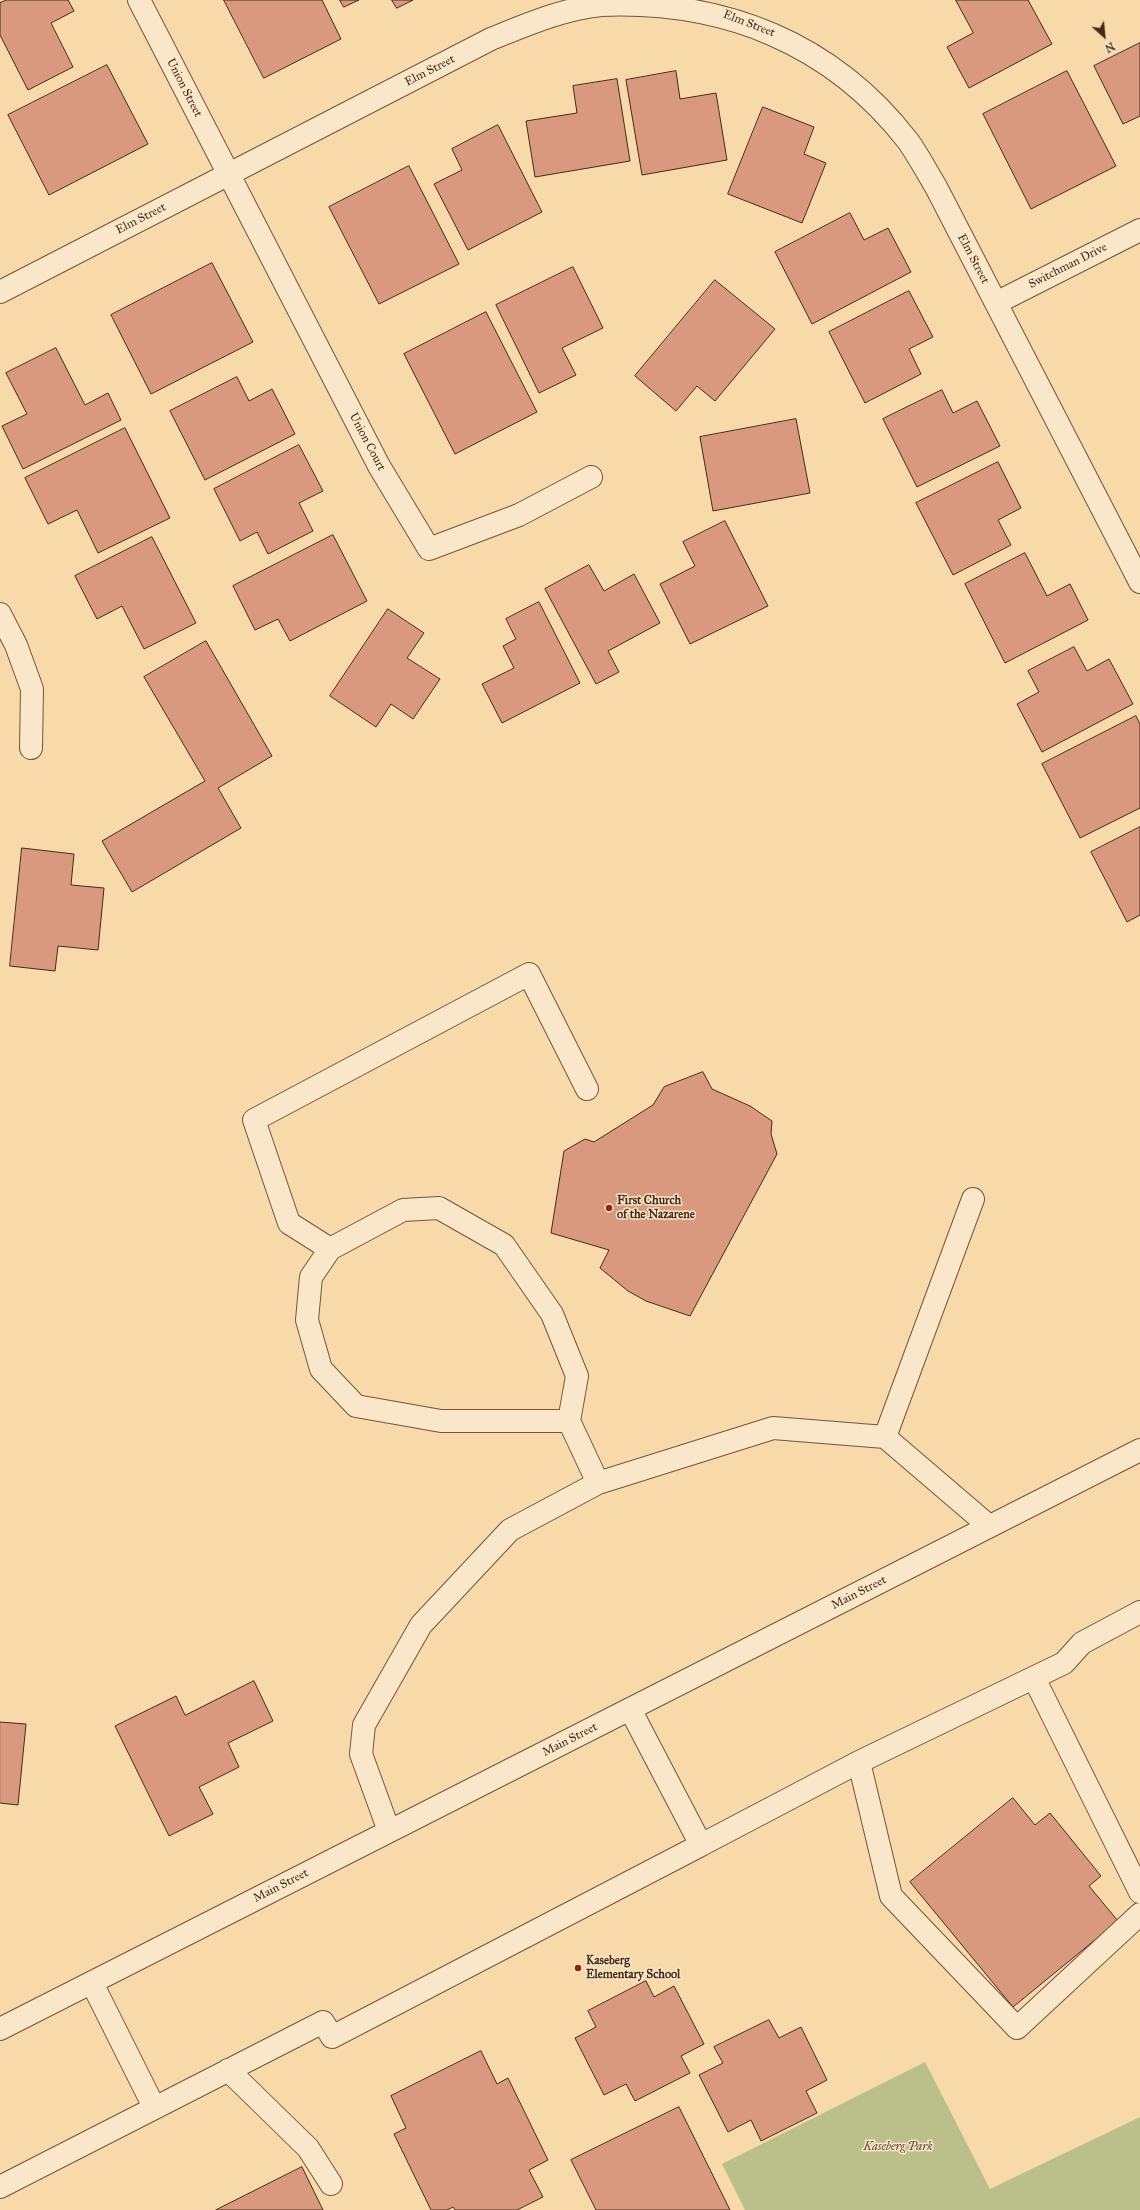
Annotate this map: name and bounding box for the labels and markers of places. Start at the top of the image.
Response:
place label: First Church of the Nazarene [617,1194,695,1222]
marker: First Church of the Nazarene [604,1203,614,1213]
place label: Kaseberg Elementary School [586,1954,680,1982]
marker: Kaseberg Elementary School [573,1963,583,1973]

